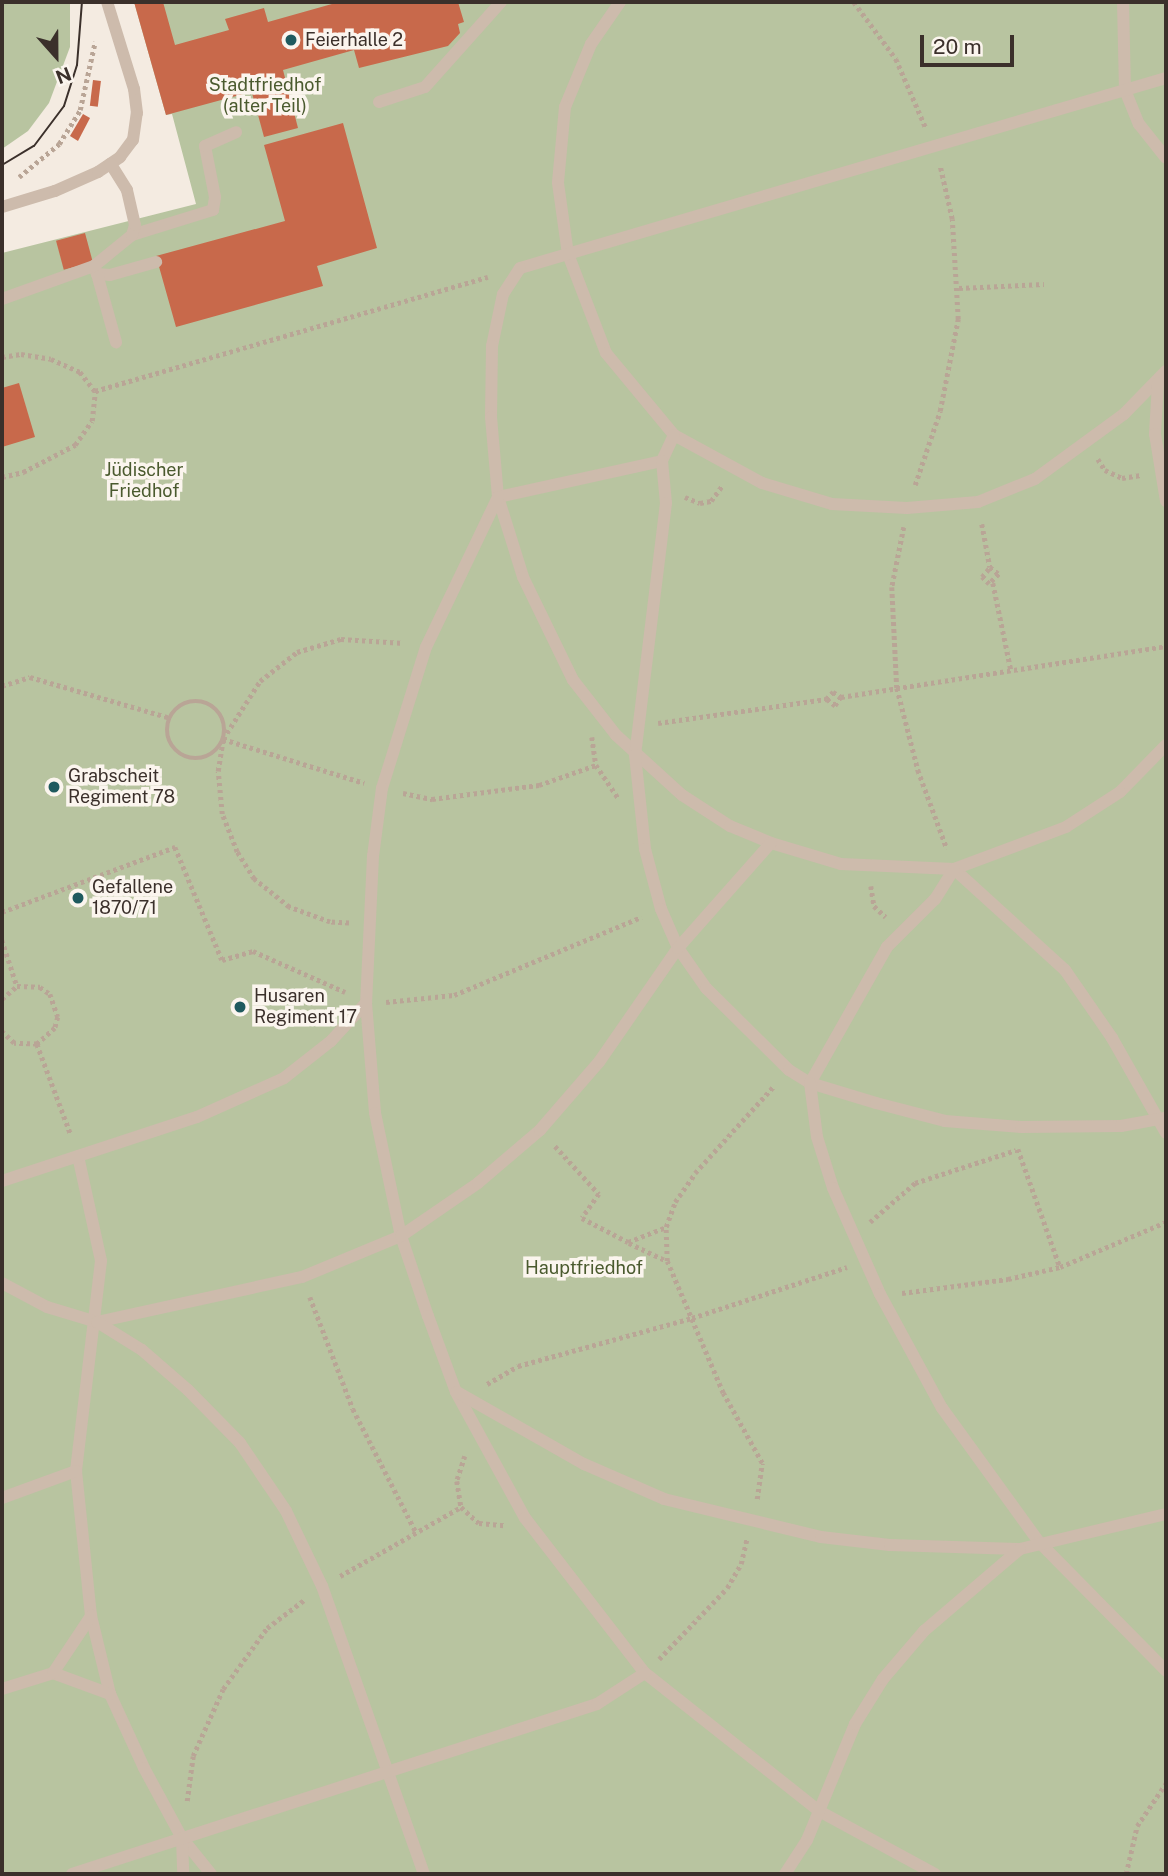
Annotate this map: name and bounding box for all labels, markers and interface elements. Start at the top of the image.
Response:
north arrow [21,21,91,91]
scale bar [923,21,1018,65]
place label: Feierhalle 2 [305,29,403,51]
marker: Feierhalle 2 [283,32,299,48]
text: 20 m [933,34,982,59]
text: N [53,63,74,89]
park label: Stadtfriedhof (alter Teil) [209,75,321,118]
park label: Jüdischer Friedhof [104,460,184,503]
place label: Grabscheit Regiment 78 [68,766,175,808]
marker: Grabscheit Regiment 78 [46,779,62,795]
place label: Gefallene 1870/71 [92,877,173,920]
marker: Gefallene 1870/71 [70,890,86,906]
place label: Husaren Regiment 17 [254,986,357,1028]
marker: Husaren Regiment 17 [232,999,248,1015]
park label: Hauptfriedhof [525,1257,643,1279]

